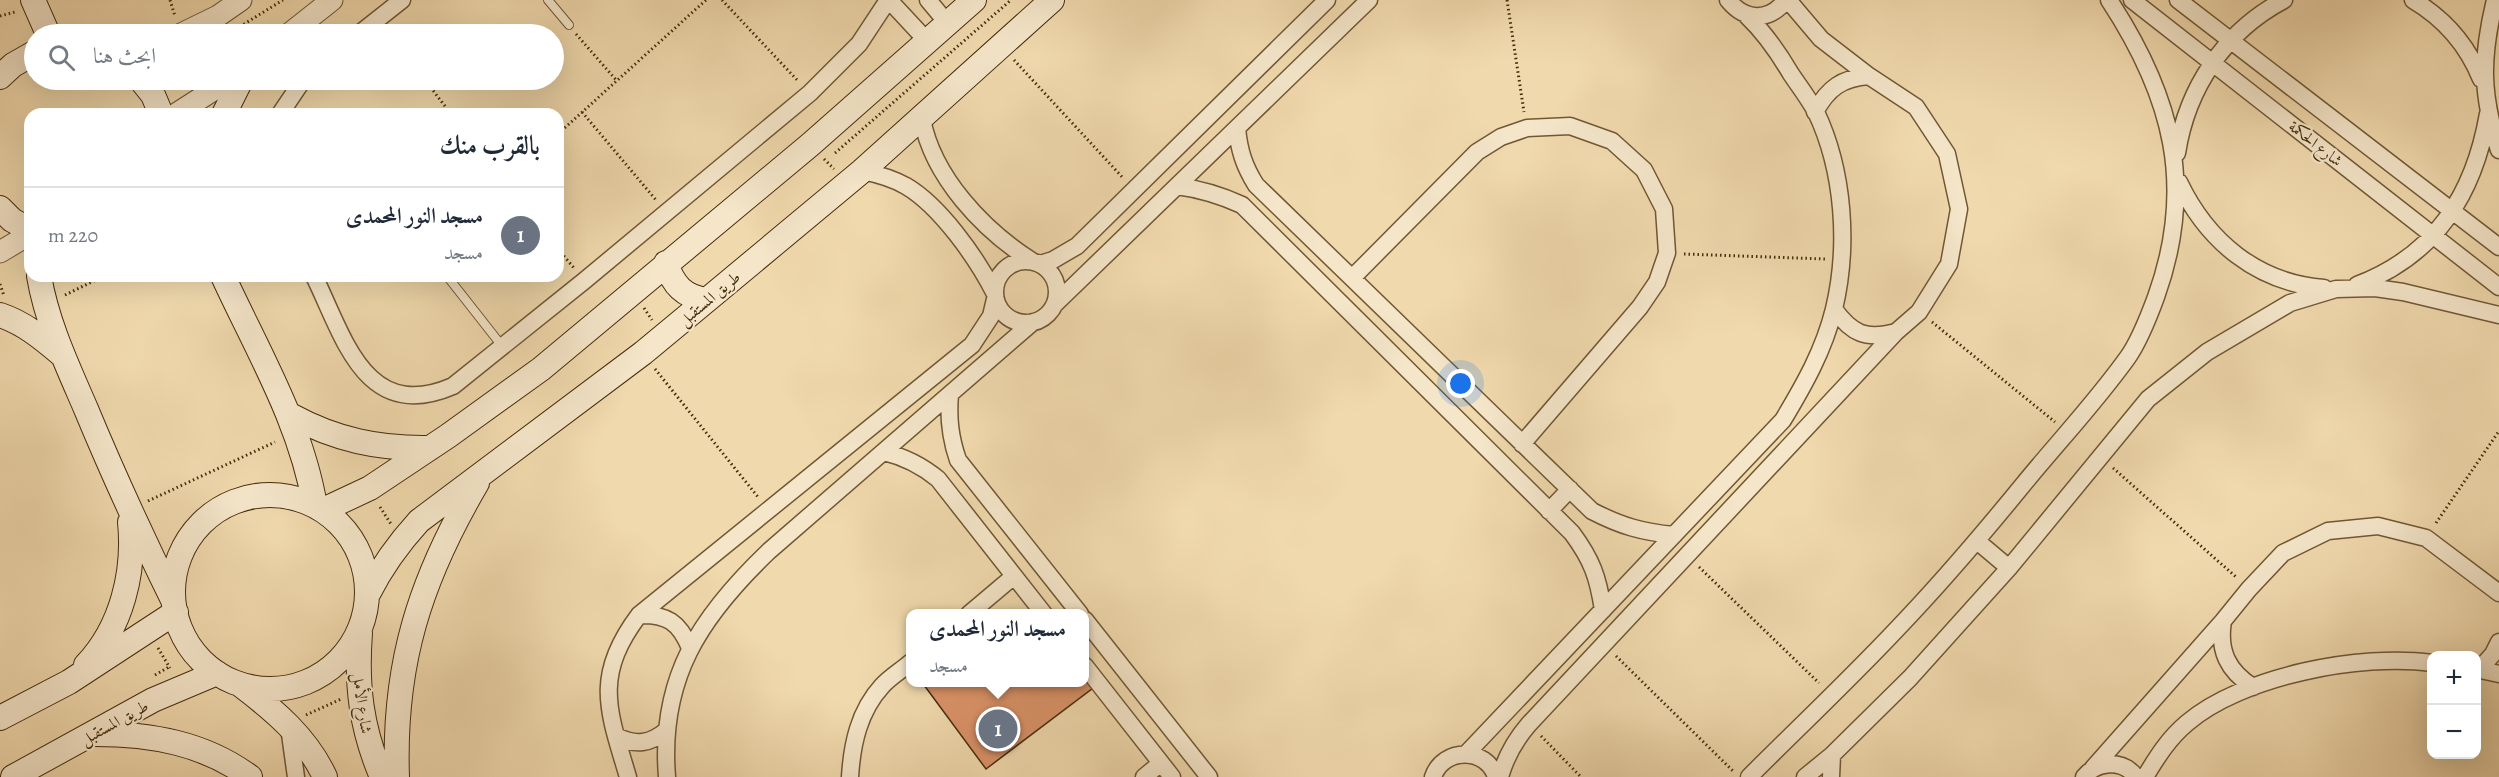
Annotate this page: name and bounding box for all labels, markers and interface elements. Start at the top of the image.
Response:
search box [24,24,564,90]
icon: search [45,41,78,74]
text: ابحث هنا [93,41,156,71]
street label: شارع الحكمة [2283,116,2347,173]
text: بالقرب منك [439,128,540,163]
text: مسجد النور المحمدى [346,201,483,231]
text: 220 m [48,222,98,249]
text: 1 [517,222,524,249]
text: مسجد [444,239,483,266]
street label: طريق المستقبل [674,266,745,331]
your location [1446,369,1475,398]
popup [906,609,1089,687]
text: مسجد النور المحمدى [929,614,1066,644]
map controls [2427,651,2481,759]
button: + [2427,651,2481,705]
text: مسجد [929,652,968,679]
street label: شارع الأمل [345,671,378,735]
street label: طريق المستقبل [76,695,153,751]
button: − [2427,705,2481,759]
pin: 1 [978,706,1018,752]

